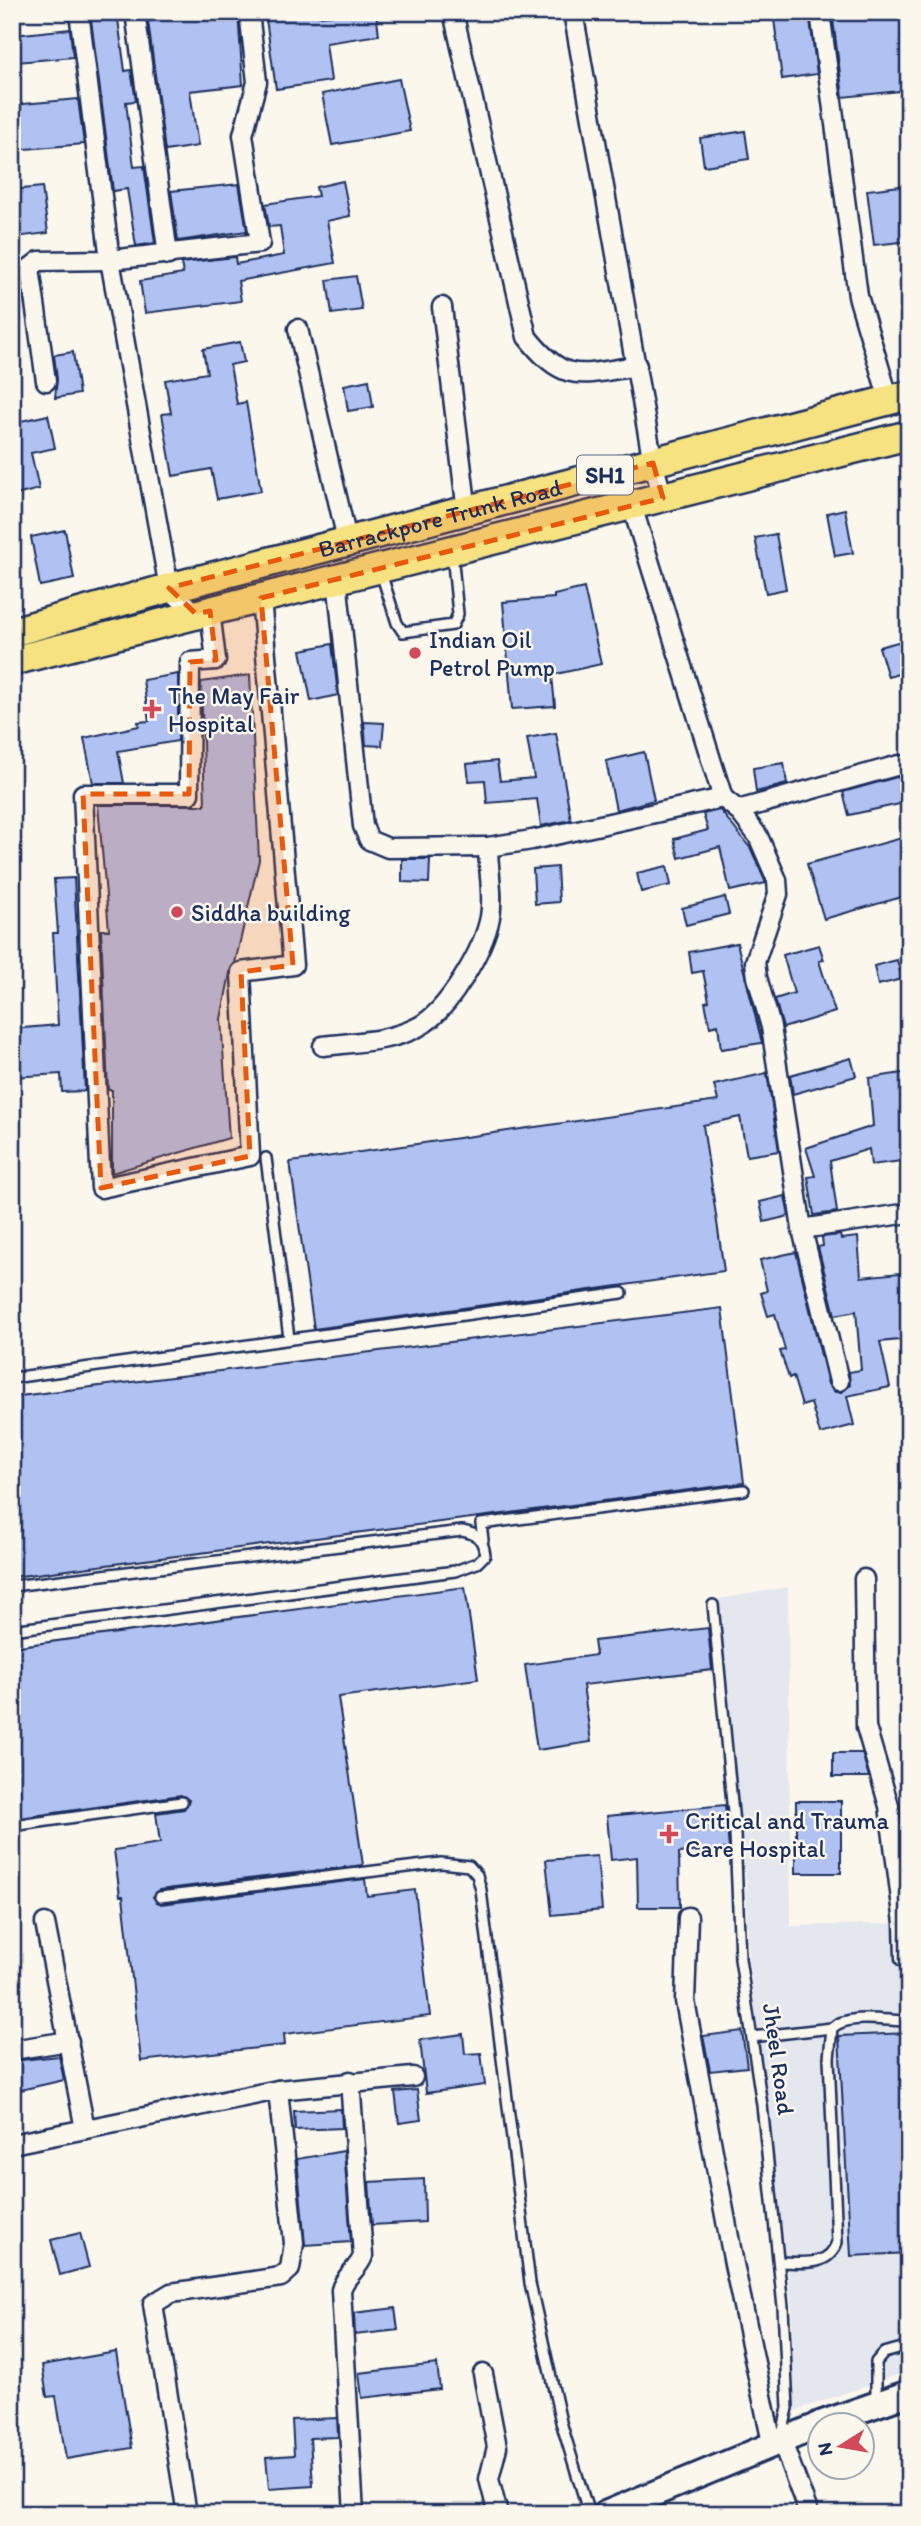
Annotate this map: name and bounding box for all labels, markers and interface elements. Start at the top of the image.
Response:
road number: SH1 [577,456,633,495]
street label: Barrackpore Trunk Road [315,472,565,563]
place label: Indian Oil Petrol Pump [429,625,555,682]
marker: Indian Oil Petrol Pump [407,645,423,661]
place label: The May Fair Hospital [168,681,300,738]
marker: The May Fair Hospital [142,699,162,719]
place label: Siddha building [191,898,351,927]
marker: Siddha building [169,904,185,920]
place label: Critical and Trauma Care Hospital [685,1806,889,1863]
marker: Critical and Trauma Care Hospital [659,1824,679,1844]
street label: Jheel Road [757,2001,801,2117]
north arrow [806,2410,876,2480]
text: N [812,2441,837,2458]

